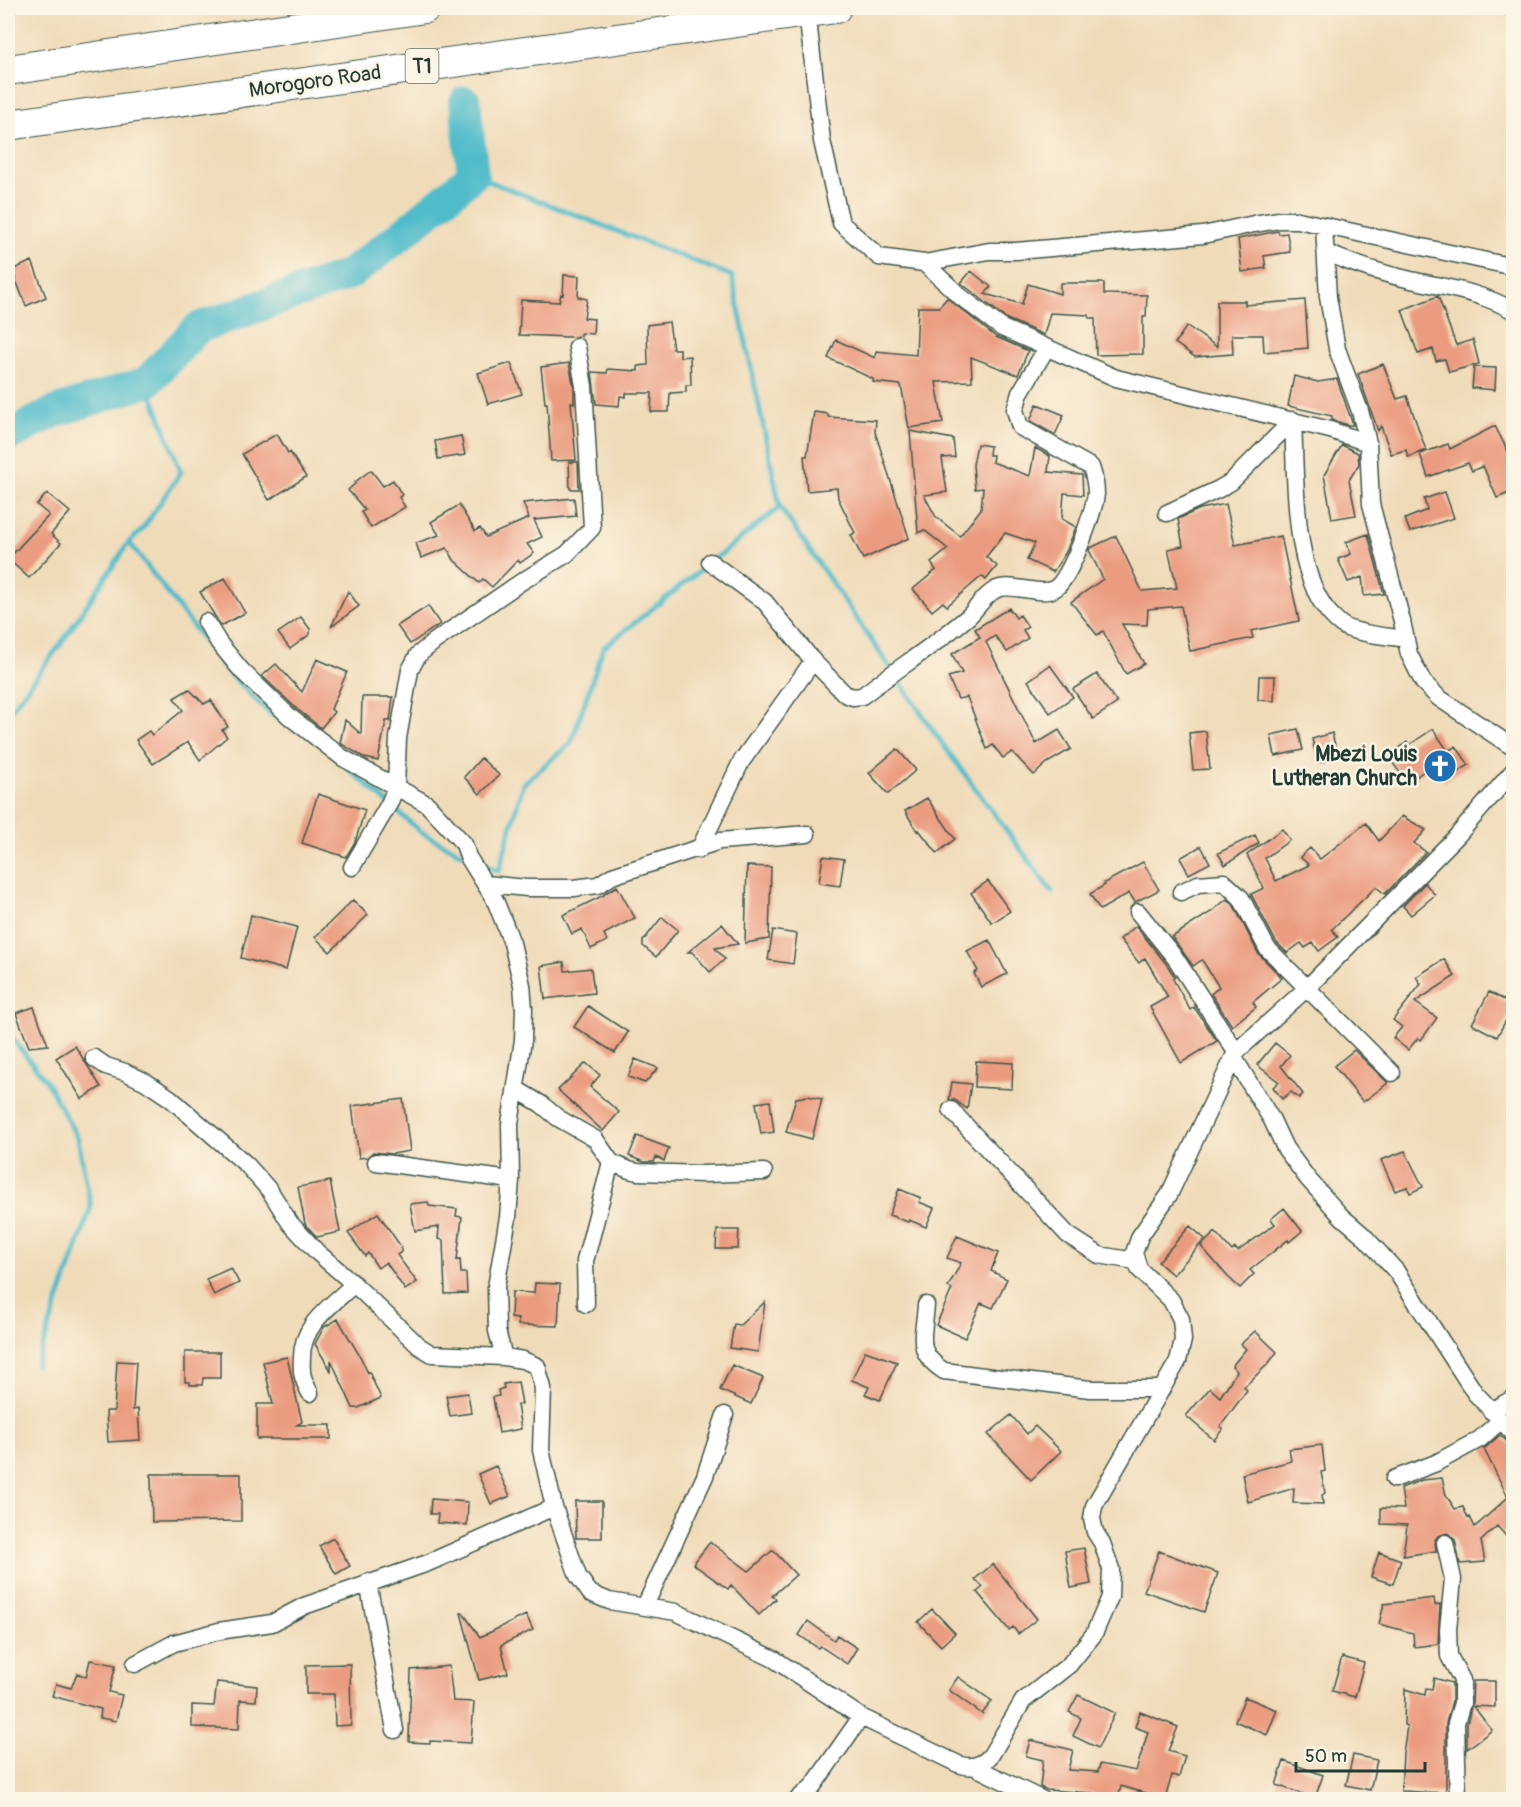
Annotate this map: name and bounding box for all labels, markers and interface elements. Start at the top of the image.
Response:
road number: T1 [406,49,438,83]
street label: Morogoro Road [247,59,383,104]
place label: Mbezi Louis Lutheran Church [1271,741,1418,792]
church icon: Mbezi Louis Lutheran Church [1422,748,1458,784]
scale bar [1296,1735,1425,1773]
text: 50 m [1305,1745,1347,1768]

